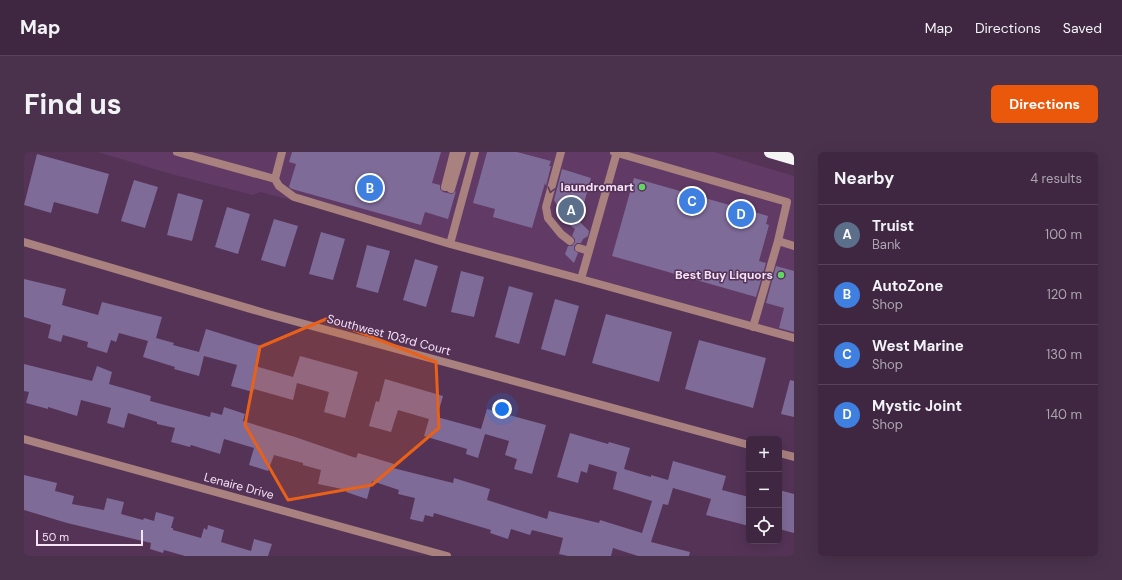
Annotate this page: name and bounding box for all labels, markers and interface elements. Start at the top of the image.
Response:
text: Map [20,15,60,40]
text: Map [925,19,953,37]
text: Directions [975,19,1041,37]
text: Saved [1063,19,1102,37]
button: Directions [991,85,1098,123]
text: Find us [24,86,122,123]
text: Nearby [834,167,894,189]
text: 4 results [1030,170,1082,187]
pin: B [357,173,383,203]
place label: laundromart [561,179,634,195]
marker: laundromart [637,182,647,192]
one-way arrow [547,186,556,193]
pin: C [679,186,705,216]
pin: A [558,195,584,225]
pin: D [728,199,754,229]
text: Truist [872,216,914,236]
text: A [842,226,852,243]
text: 100 m [1045,226,1082,243]
text: Bank [872,236,901,253]
place label: Best Buy Liquors [675,267,773,283]
marker: Best Buy Liquors [776,270,786,280]
text: AutoZone [872,276,943,296]
text: B [843,286,851,303]
text: 120 m [1047,286,1082,303]
text: Shop [872,296,903,313]
street label: Southwest 103rd Court [325,311,453,359]
text: West Marine [872,336,964,356]
text: C [842,346,852,363]
text: 130 m [1046,346,1082,363]
text: Shop [872,356,903,373]
text: Mystic Joint [872,396,962,416]
your location [492,399,512,419]
text: D [842,406,852,423]
text: 140 m [1046,406,1082,423]
text: Shop [872,416,903,433]
map controls [746,436,782,544]
button: + [746,436,782,472]
street label: Lenaire Drive [202,469,276,503]
button: − [746,472,782,508]
button: locate [746,508,782,544]
scale bar [36,528,143,547]
text: 50 m [42,530,69,544]

